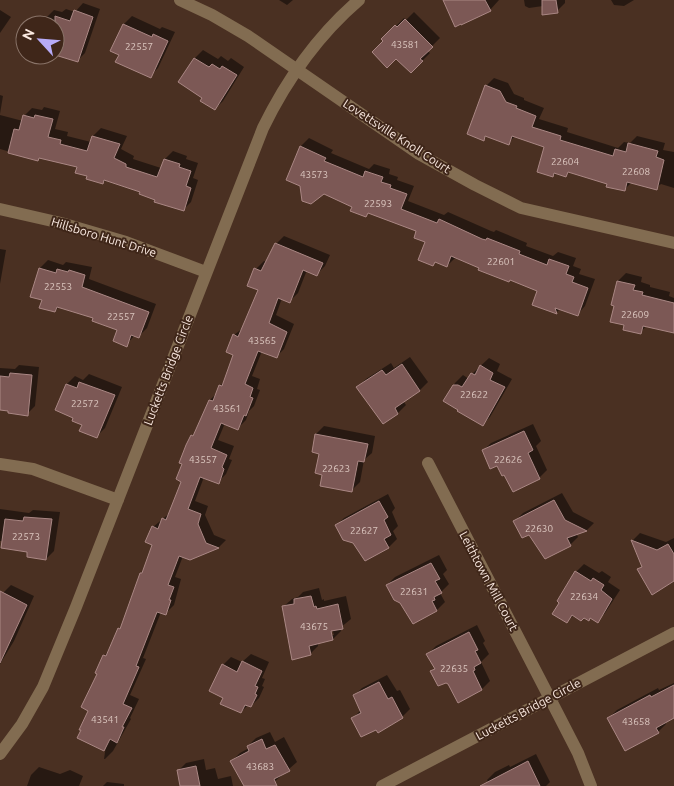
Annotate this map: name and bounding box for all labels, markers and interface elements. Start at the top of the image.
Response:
north arrow [15,15,65,65]
text: N [19,26,38,43]
house number: 43581 [391,39,419,50]
house number: 22557 [125,41,153,52]
street label: Lovettsville Knoll Court [341,96,453,176]
house number: 22604 [551,156,579,167]
house number: 22608 [622,166,650,177]
house number: 43573 [300,169,328,180]
house number: 22593 [364,198,392,209]
street label: Hillsboro Hunt Drive [50,215,158,259]
house number: 22601 [487,256,515,267]
house number: 22553 [44,281,72,292]
house number: 22609 [621,309,649,320]
house number: 22557 [107,311,135,322]
street label: Lucketts Bridge Circle [141,313,195,427]
house number: 43565 [248,335,276,346]
house number: 22622 [460,389,488,400]
house number: 22572 [71,398,99,409]
house number: 43561 [213,403,241,414]
house number: 43557 [189,454,217,465]
house number: 22626 [494,454,522,465]
house number: 22623 [322,463,350,474]
house number: 22630 [525,523,553,534]
house number: 22627 [350,525,378,536]
street label: Leithtown Mill Court [457,529,521,633]
house number: 22573 [12,531,40,542]
house number: 22631 [400,586,428,597]
house number: 22634 [570,591,598,602]
house number: 43675 [300,621,328,632]
house number: 22635 [440,663,468,674]
street label: Lucketts Bridge Circle [473,676,583,742]
house number: 43541 [91,714,119,725]
house number: 43658 [622,716,650,727]
house number: 43683 [246,761,274,772]

